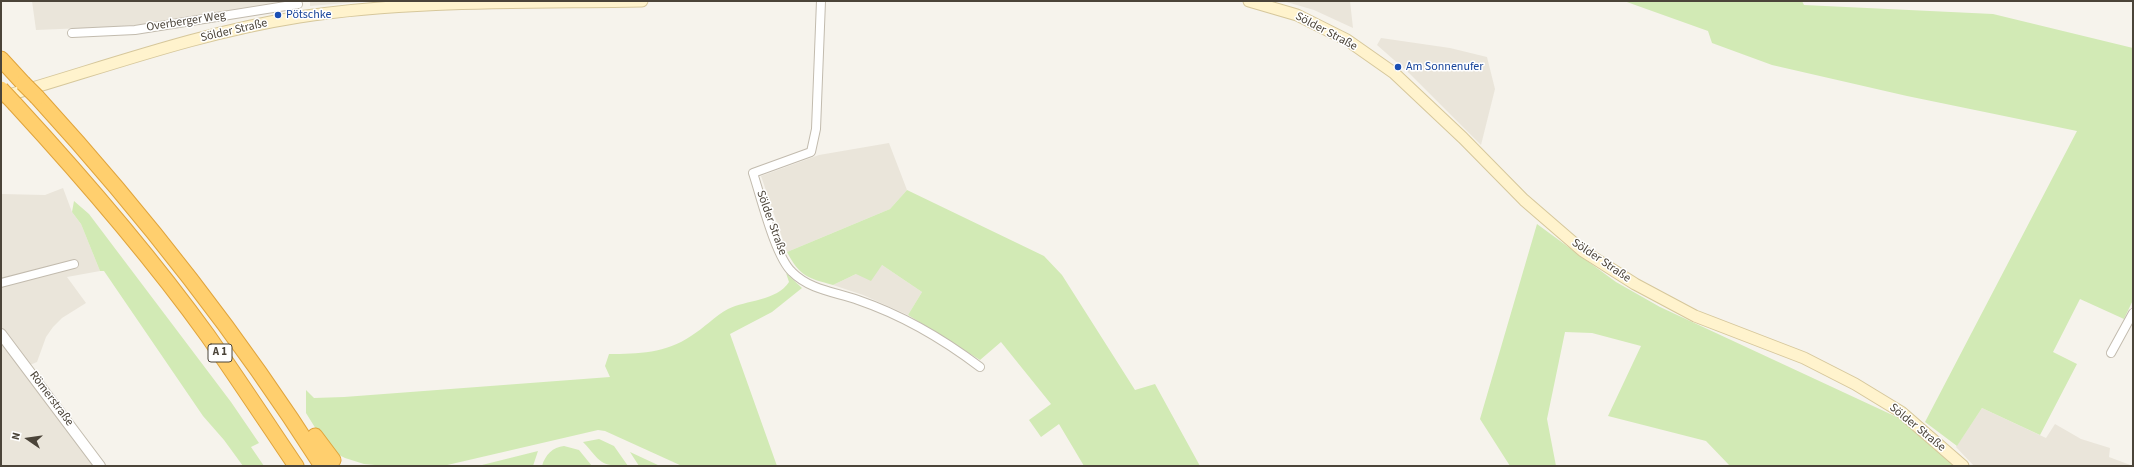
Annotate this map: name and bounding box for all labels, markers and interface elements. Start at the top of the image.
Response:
place label: Pötschke [286,8,331,22]
street label: Overberger Weg [145,9,227,35]
marker: Pötschke [273,10,283,20]
street label: Sölder Straße [1293,10,1359,54]
street label: Sölder Straße [199,16,269,46]
place label: Am Sonnenufer [1406,60,1483,74]
marker: Am Sonnenufer [1393,62,1403,72]
street label: Sölder Straße [753,189,789,257]
street label: Sölder Straße [1569,236,1633,286]
road number: A 1 [208,344,232,362]
street label: Römerstraße [26,369,76,429]
street label: Sölder Straße [1886,401,1948,455]
north arrow [8,419,48,459]
text: N [8,431,24,441]

